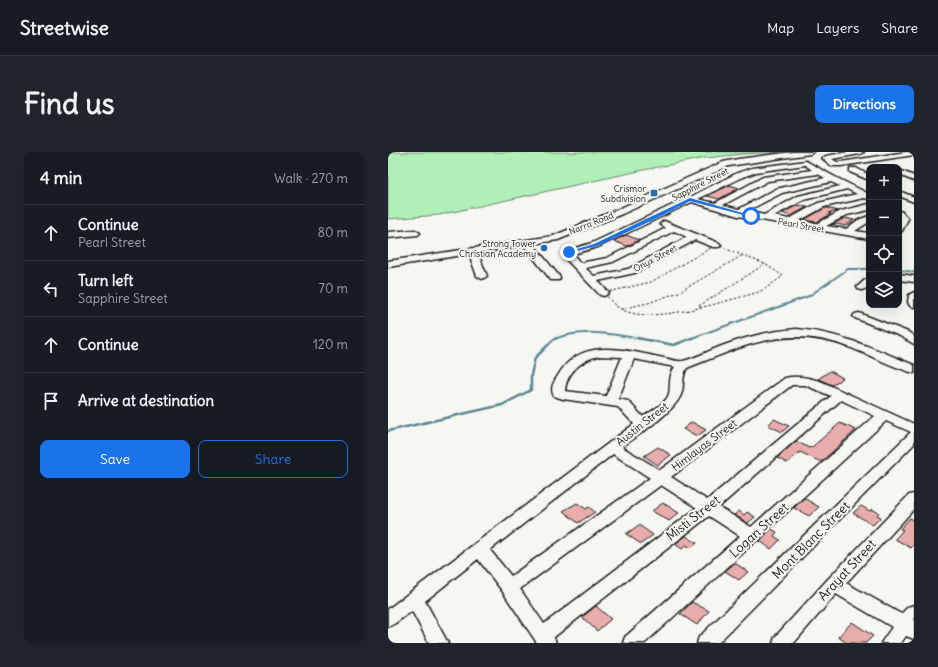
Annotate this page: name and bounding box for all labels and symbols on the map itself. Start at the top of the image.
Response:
street label: Sapphire Street [670,165,730,203]
place label: Crismor Subdivision [601,183,646,204]
marker: Crismor Subdivision [649,188,659,198]
route start [742,207,760,225]
street label: Narra Road [567,209,615,237]
street label: Pearl Street [777,216,825,234]
place label: Strong Tower Christian Academy [459,238,536,259]
street label: Onyx Street [631,242,679,274]
marker: Strong Tower Christian Academy [539,243,549,253]
route end [560,243,578,261]
street label: Austin Street [613,399,671,449]
street label: Himlayas Street [669,416,740,474]
street label: Misti Street [662,491,724,545]
street label: Mont Blanc Street [768,497,854,583]
street label: Logan Street [726,498,793,561]
street label: Arayat Street [814,535,880,604]

